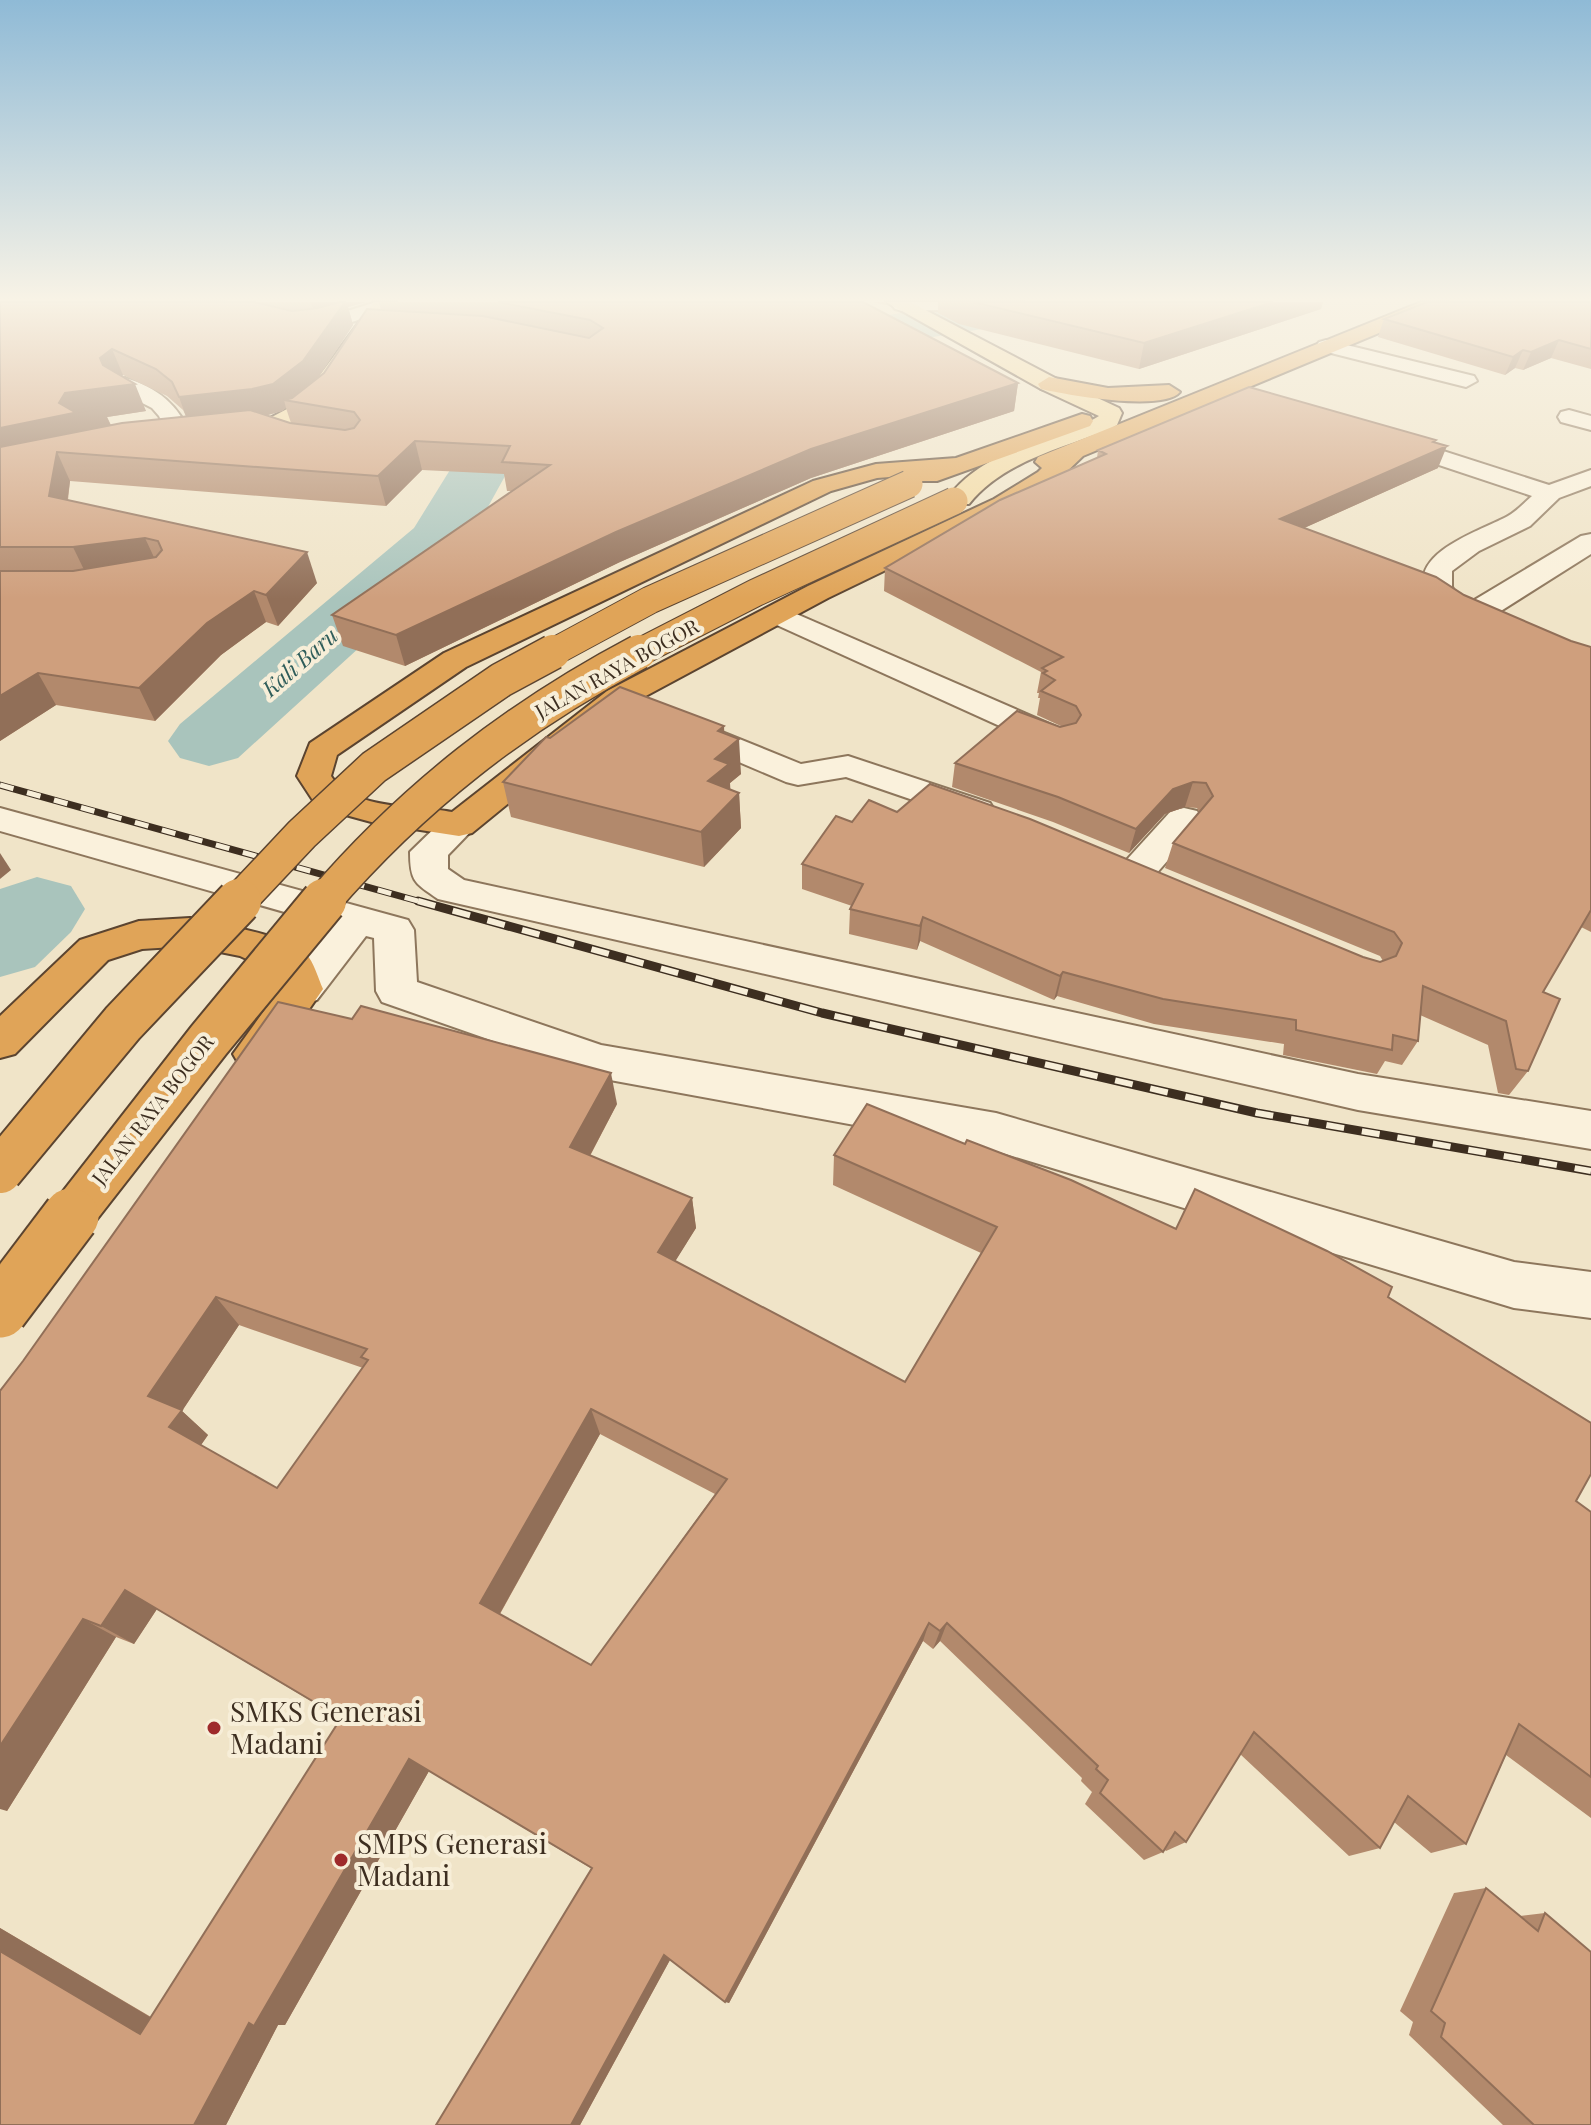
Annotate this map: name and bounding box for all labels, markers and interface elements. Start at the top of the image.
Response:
street label: JALAN RAYA BOGOR [529,611,704,724]
water label: Kali Baru [254,620,344,703]
street label: JALAN RAYA BOGOR [84,1028,220,1190]
place label: SMKS Generasi Madani [230,1692,422,1761]
marker: SMKS Generasi Madani [205,1719,223,1737]
place label: SMPS Generasi Madani [357,1824,547,1893]
marker: SMPS Generasi Madani [332,1851,350,1869]

